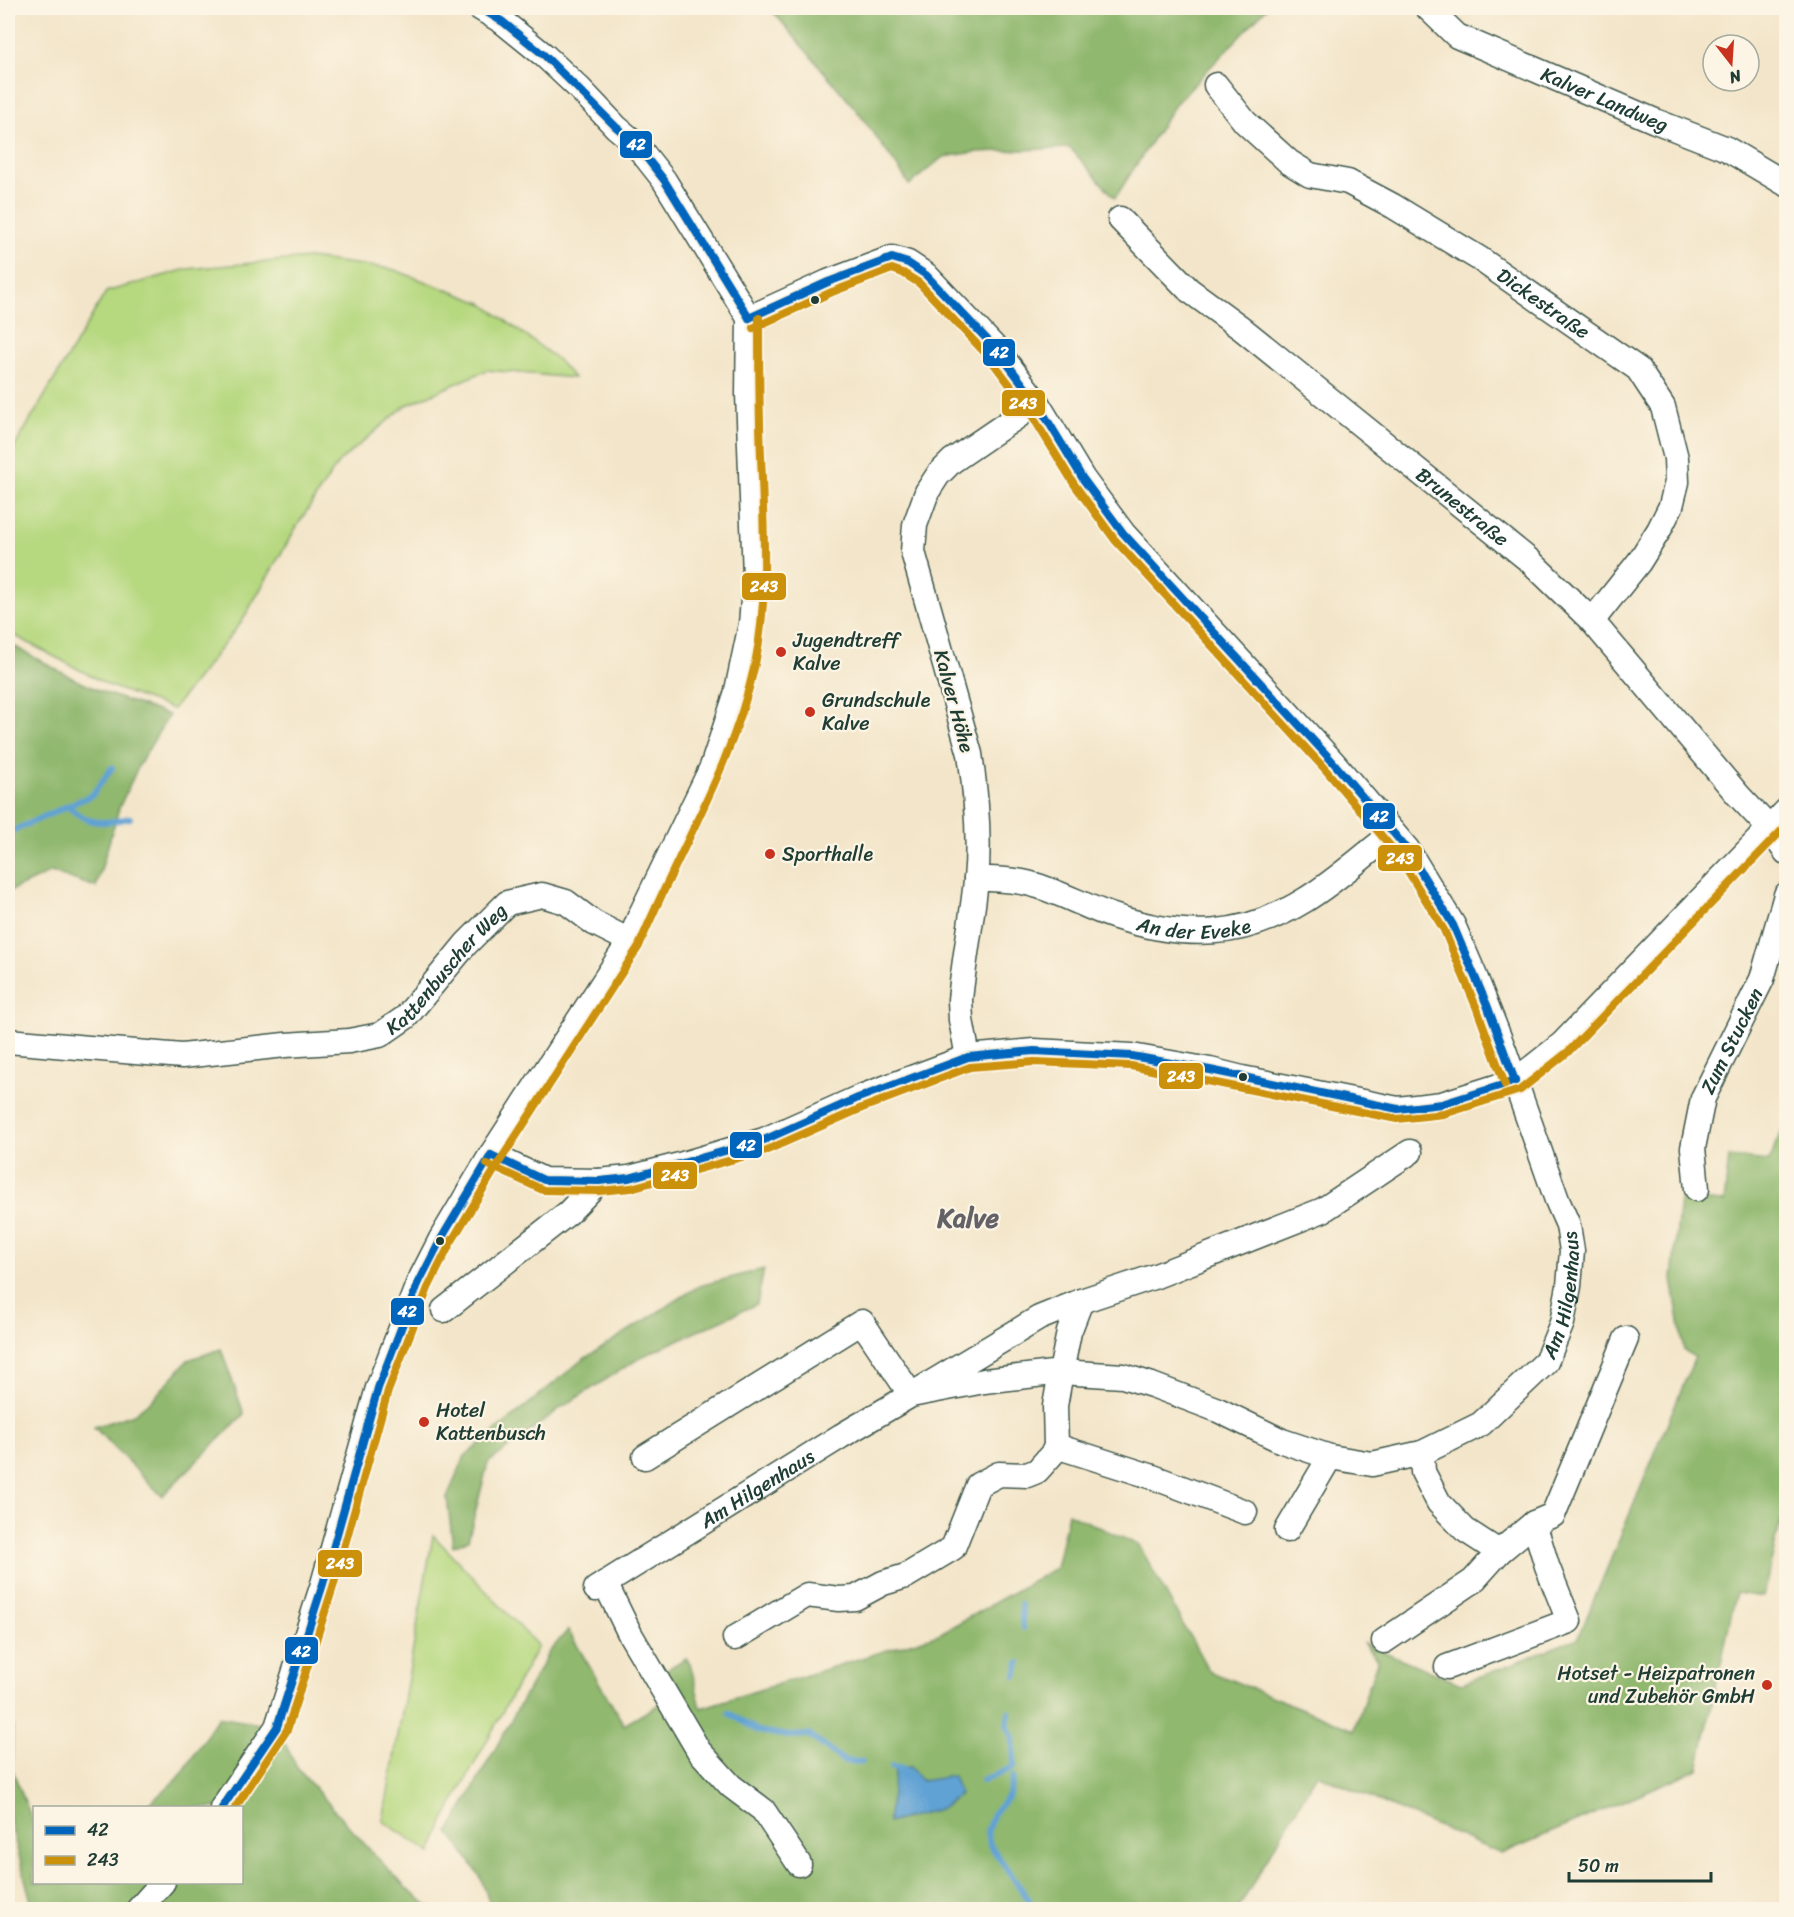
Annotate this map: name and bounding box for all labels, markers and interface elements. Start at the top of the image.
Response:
north arrow [1701,33,1761,93]
street label: Kalver Landweg [1535,57,1674,142]
text: N [1725,61,1746,93]
line badge: 42 [619,130,653,159]
text: 42 [625,130,646,159]
street label: Dickestraße [1489,258,1598,348]
unlabelled marker [809,294,821,306]
line badge: 42 [982,338,1016,367]
text: 42 [988,338,1009,367]
line badge: 243 [1001,389,1046,417]
text: 243 [1008,389,1037,418]
street label: Brunestraße [1408,458,1517,555]
line badge: 243 [741,572,787,601]
text: 243 [749,572,778,601]
place label: Jugendtreff Kalve [792,623,902,681]
marker: Jugendtreff Kalve [774,645,788,659]
street label: Kalver Höhe [923,646,985,757]
place label: Grundschule Kalve [822,683,931,741]
marker: Grundschule Kalve [803,705,817,719]
line badge: 42 [1362,802,1396,830]
text: 42 [1368,802,1389,831]
place label: Sporthalle [782,837,873,872]
line badge: 243 [1377,844,1423,872]
text: 243 [1385,844,1414,873]
marker: Sporthalle [763,847,777,861]
street label: Kattenbuscher Weg [378,894,516,1044]
street label: An der Eveke [1132,906,1255,949]
street label: Zum Stucken [1690,981,1773,1100]
line badge: 243 [1158,1062,1204,1090]
text: 243 [1166,1062,1195,1091]
unlabelled marker [1237,1071,1249,1083]
line badge: 42 [729,1131,763,1159]
text: 42 [735,1131,756,1160]
line badge: 243 [652,1161,698,1190]
text: 243 [660,1161,689,1190]
district label: Kalve [936,1195,999,1241]
street label: Am Hilgenhaus [1531,1228,1589,1365]
unlabelled marker [434,1235,446,1247]
line badge: 42 [390,1297,425,1326]
text: 42 [396,1297,417,1326]
place label: Hotel Kattenbusch [436,1393,546,1451]
marker: Hotel Kattenbusch [417,1415,431,1429]
street label: Am Hilgenhaus [692,1439,822,1538]
line badge: 243 [317,1549,363,1578]
text: 243 [325,1549,354,1578]
line badge: 42 [284,1636,319,1665]
text: 42 [290,1637,311,1666]
place label: Hotset - Heizpatronen und Zubehör GmbH [1557,1656,1755,1714]
marker: Hotset - Heizpatronen und Zubehör GmbH [1760,1678,1774,1692]
legend [33,1806,243,1884]
text: 42 [87,1814,109,1846]
text: 243 [87,1844,119,1876]
scale bar [1569,1845,1712,1883]
text: 50 m [1578,1850,1619,1882]

